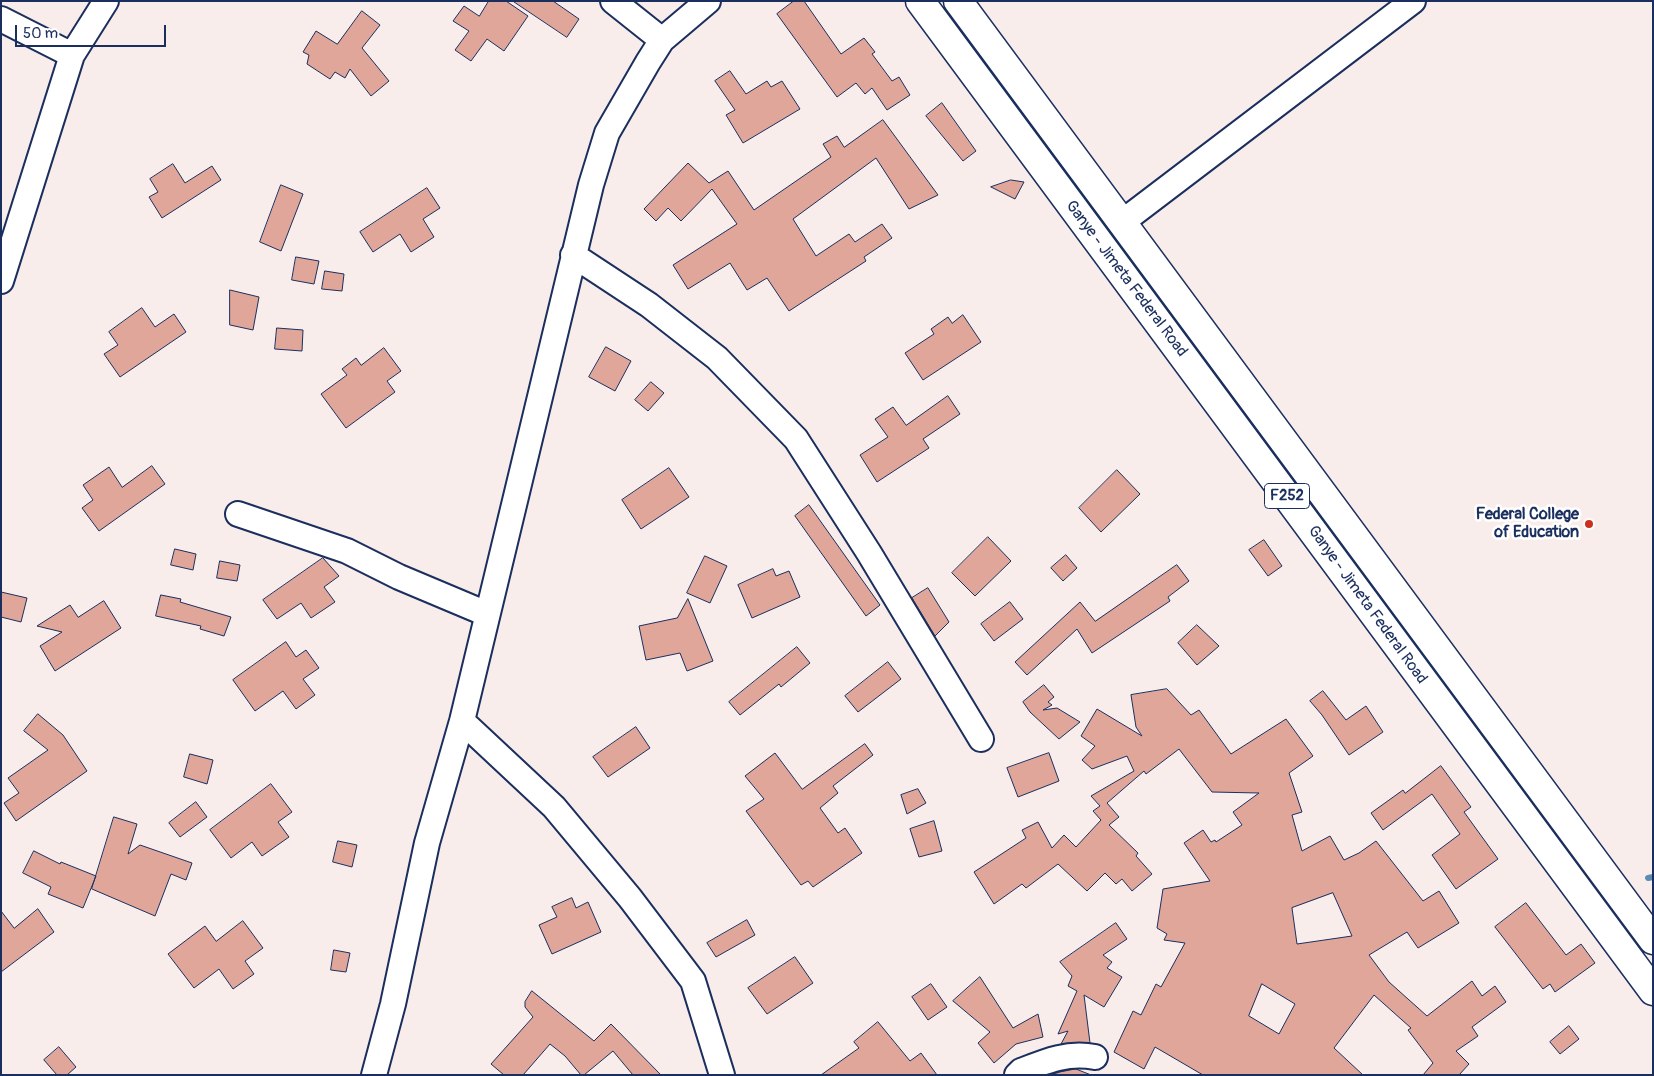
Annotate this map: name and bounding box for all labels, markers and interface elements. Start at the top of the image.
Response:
scale bar [18,15,169,47]
text: 50 m [23,24,58,43]
street label: Ganye - Jimeta Federal Road [1061,197,1191,361]
road number: F252 [1264,484,1310,508]
place label: Federal College of Education [1476,505,1579,543]
marker: Federal College of Education [1583,518,1595,530]
street label: Ganye - Jimeta Federal Road [1303,522,1431,688]

